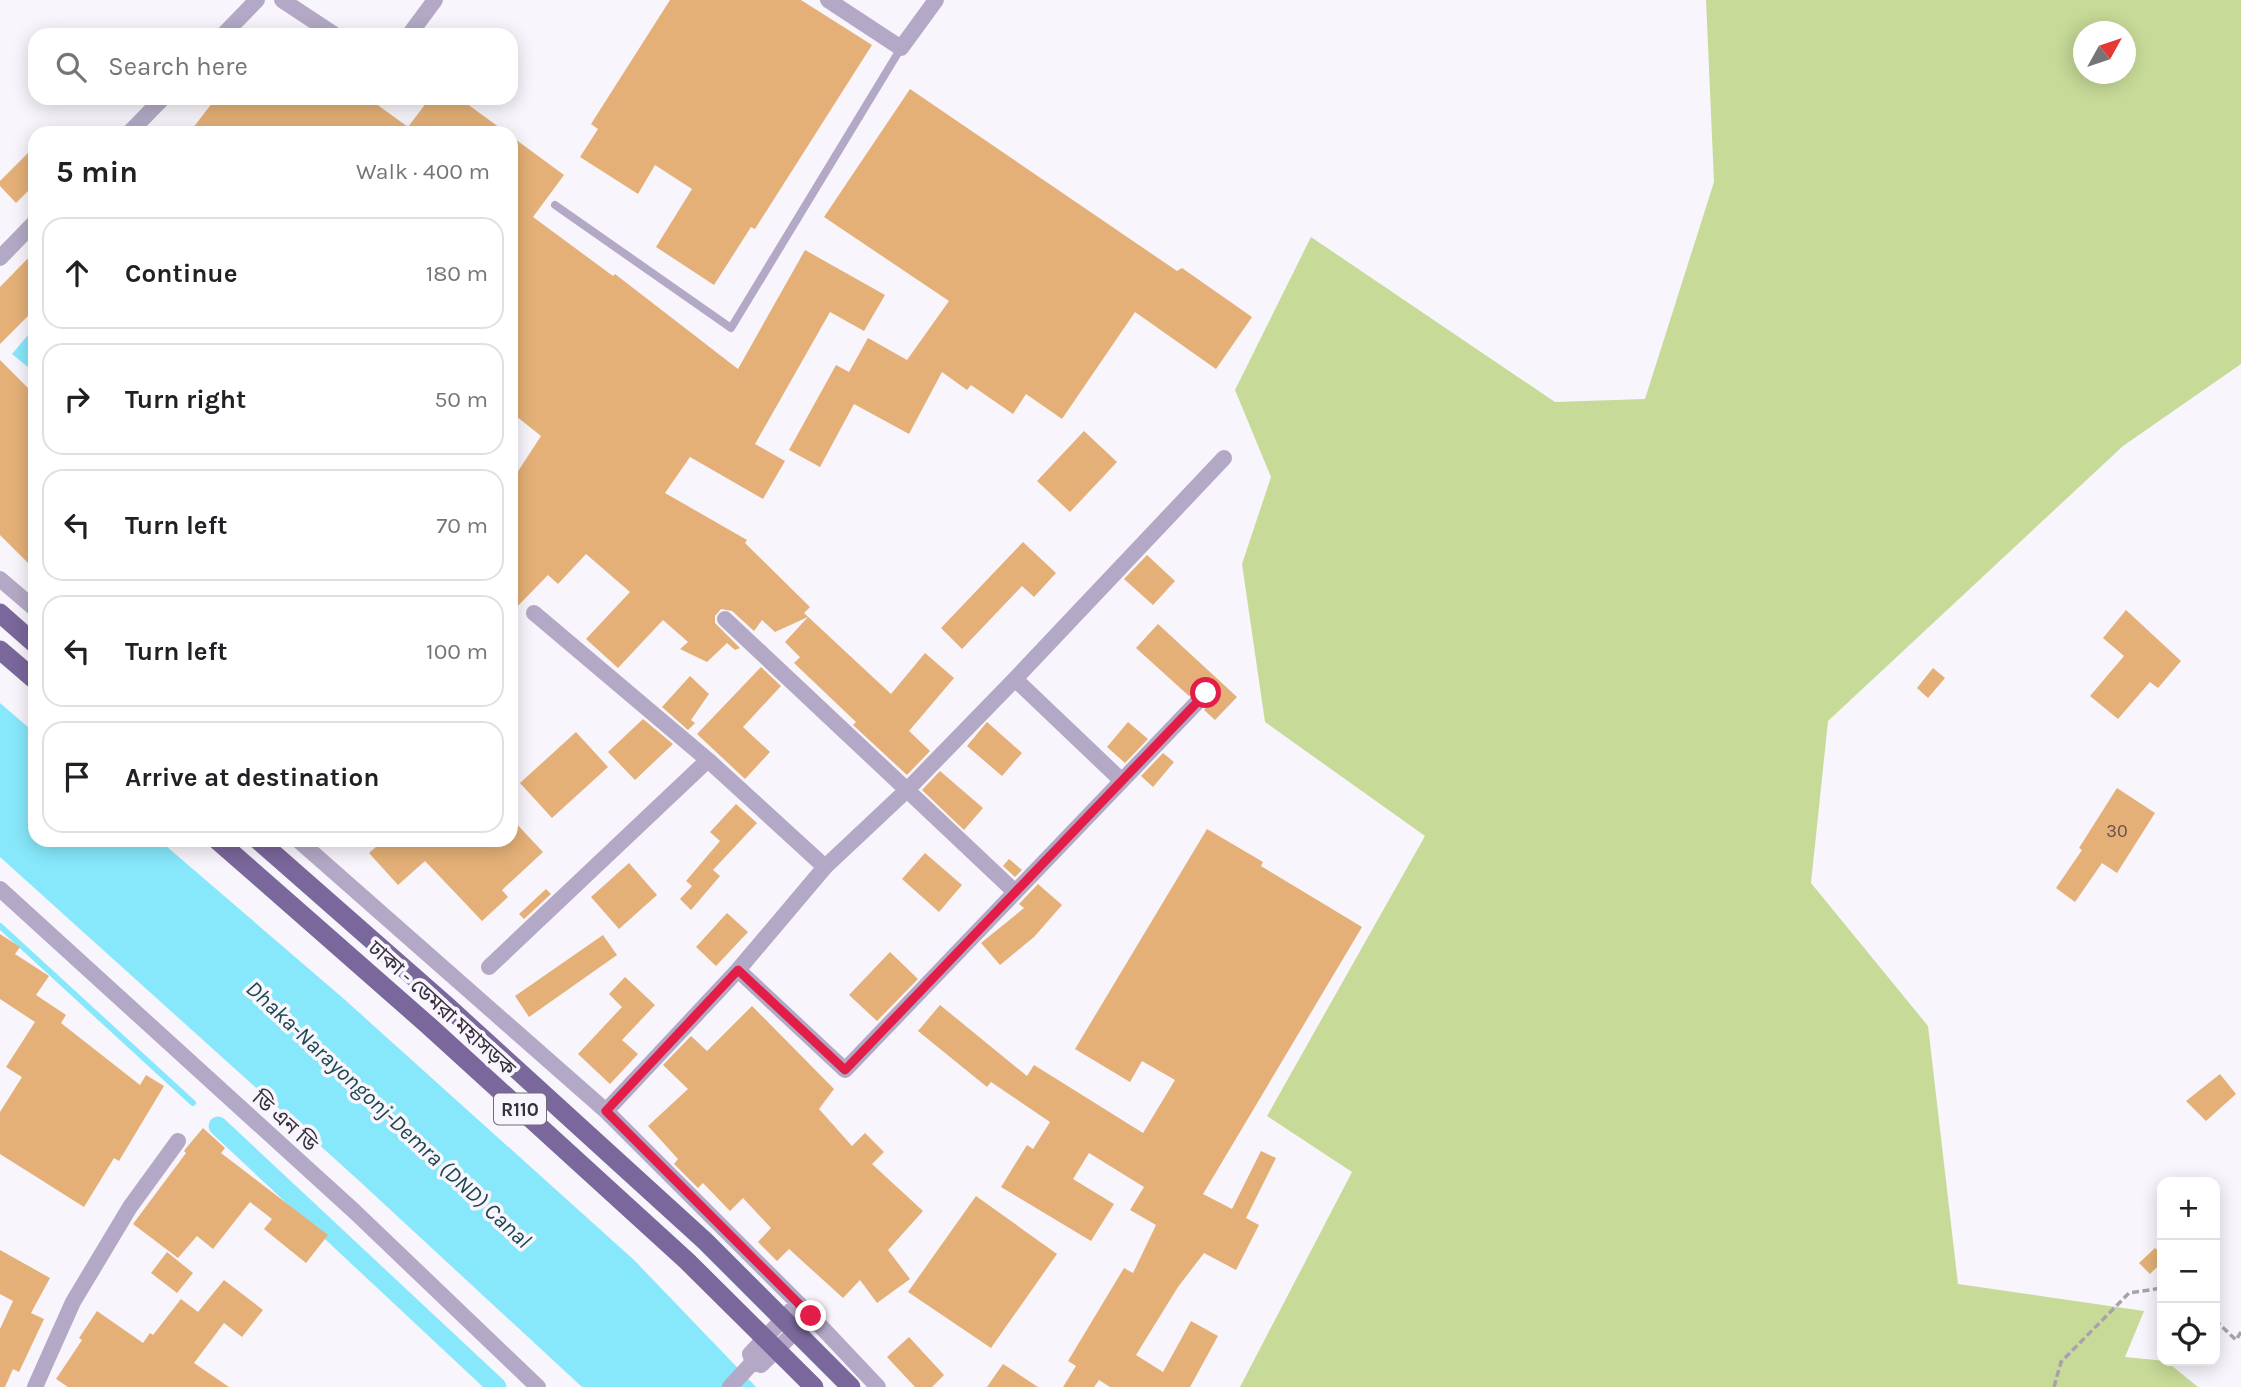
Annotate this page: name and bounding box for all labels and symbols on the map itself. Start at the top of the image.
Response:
north arrow [2073,21,2136,84]
route start [1190,677,1221,708]
house number: 30 [2106,820,2128,842]
street label: ঢাকা - ডেমরা মহাসড়ক [363,935,521,1081]
water label: Dhaka-Narayongonj-Demra (DND) Canal [241,975,537,1254]
street label: ডি এন ডি [247,1085,323,1157]
road number: R110 [494,1093,546,1124]
route end [795,1300,826,1331]

